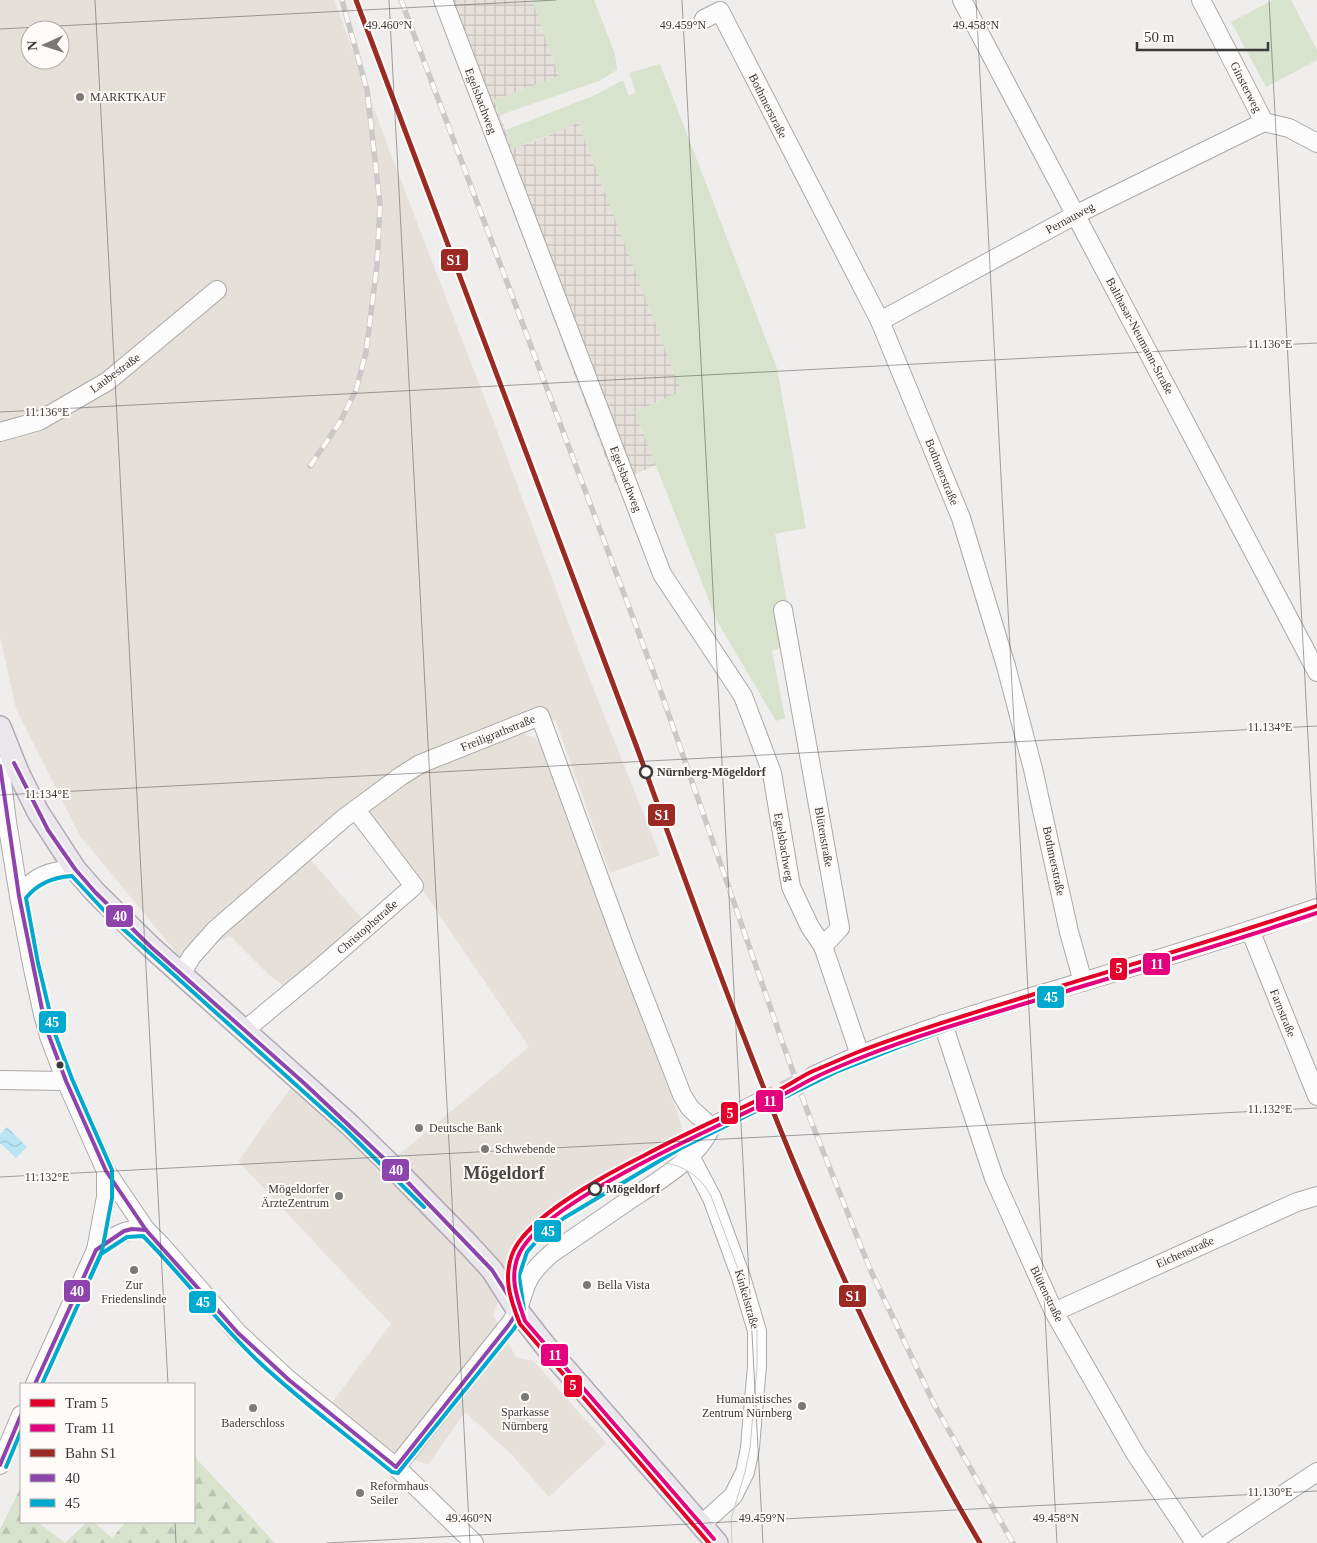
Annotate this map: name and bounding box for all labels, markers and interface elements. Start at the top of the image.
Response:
text: 49.460°N [366,18,413,32]
text: 49.459°N [660,18,707,32]
text: 49.458°N [953,18,1000,32]
north arrow [20,20,70,70]
scale bar [1137,20,1268,52]
text: 50 m [1144,29,1175,45]
text: N [25,40,40,51]
street label: Ginsterweg [1227,59,1265,115]
street label: Egelsbachweg [462,66,500,136]
street label: Bothmerstraße [746,71,790,141]
place label: MARKTKAUF [90,90,166,104]
marker: MARKTKAUF [74,91,86,103]
street label: Pernauweg [1043,199,1097,237]
line badge: S1 [440,248,469,272]
text: S1 [447,253,461,268]
street label: Balthasar-Neumann-Straße [1103,275,1177,397]
text: 11.136°E [1248,337,1292,351]
street label: Laubestraße [87,350,143,396]
text: 11.136°E [25,405,69,419]
street label: Bothmerstraße [922,437,962,507]
street label: Egelsbachweg [607,444,645,514]
street label: Freiligrathstraße [459,712,537,754]
text: 11.134°E [1248,720,1292,734]
marker: Nürnberg-Mögeldorf [639,765,653,779]
place label: Nürnberg-Mögeldorf [657,765,767,779]
text: 11.134°E [25,787,69,801]
line badge: S1 [647,803,676,827]
street label: Blütenstraße [812,806,836,868]
text: S1 [655,808,669,823]
street label: Egelsbachweg [771,812,797,882]
street label: Bothmerstraße [1040,825,1068,897]
street label: Christophstraße [334,897,400,957]
line badge: 40 [105,904,134,928]
text: 40 [113,909,127,924]
line badge: 11 [1142,952,1171,976]
line badge: 5 [1109,957,1128,981]
text: 11 [1150,957,1164,972]
text: 5 [1116,961,1123,976]
line badge: 45 [1036,985,1065,1009]
street label: Farnstraße [1267,987,1299,1039]
text: 45 [1044,990,1058,1005]
line badge: 45 [38,1010,67,1034]
text: 45 [45,1015,59,1030]
unlabelled marker [55,1060,65,1070]
line badge: 11 [755,1089,784,1113]
text: 11 [763,1094,777,1109]
line badge: 5 [720,1101,739,1125]
text: 11.132°E [1248,1102,1292,1116]
text: 5 [727,1106,734,1121]
place label: Deutsche Bank [429,1121,502,1135]
marker: Deutsche Bank [413,1122,425,1134]
place label: Schwebende [495,1142,556,1156]
marker: Schwebende [479,1143,491,1155]
line badge: 40 [381,1158,410,1182]
text: 40 [389,1163,403,1178]
district label: Mögeldorf [464,1163,545,1183]
text: 11.132°E [25,1170,69,1184]
place label: Mögeldorfer ÄrzteZentrum [261,1182,330,1210]
marker: Mögeldorf [588,1182,602,1196]
place label: Mögeldorf [606,1182,661,1196]
marker: Mögeldorfer ÄrzteZentrum [333,1190,345,1202]
line badge: 45 [533,1219,562,1243]
text: 45 [541,1224,555,1239]
street label: Eichenstraße [1154,1233,1216,1271]
marker: Zur Friedenslinde [128,1264,140,1276]
street label: Blütenstraße [1027,1264,1067,1324]
street label: Kinkelstraße [732,1268,762,1330]
place label: Zur Friedenslinde [101,1278,167,1306]
place label: Bella Vista [597,1278,650,1292]
line badge: 40 [63,1279,91,1303]
marker: Bella Vista [581,1279,593,1291]
text: 40 [70,1284,84,1299]
line badge: S1 [838,1284,867,1308]
text: S1 [846,1289,860,1304]
line badge: 45 [188,1290,217,1314]
text: 45 [196,1295,210,1310]
line badge: 11 [540,1343,569,1367]
text: 11 [548,1348,562,1363]
line badge: 5 [563,1374,583,1398]
text: 5 [570,1378,577,1393]
legend [20,1383,195,1523]
marker: Sparkasse Nürnberg [519,1391,531,1403]
place label: Humanistisches Zentrum Nürnberg [702,1392,792,1420]
text: Tram 5 [65,1395,108,1411]
marker: Humanistisches Zentrum Nürnberg [796,1400,808,1412]
marker: Baderschloss [247,1402,259,1414]
place label: Sparkasse Nürnberg [501,1405,549,1433]
place label: Baderschloss [221,1416,285,1430]
text: Tram 11 [65,1420,115,1436]
text: Bahn S1 [65,1445,116,1461]
text: 40 [65,1470,80,1486]
place label: Reformhaus Seiler [370,1479,429,1507]
text: 11.130°E [1248,1485,1292,1499]
marker: Reformhaus Seiler [354,1487,366,1499]
text: 45 [65,1495,80,1511]
text: 49.460°N [446,1511,493,1525]
text: 49.459°N [739,1511,786,1525]
text: 49.458°N [1033,1511,1080,1525]

